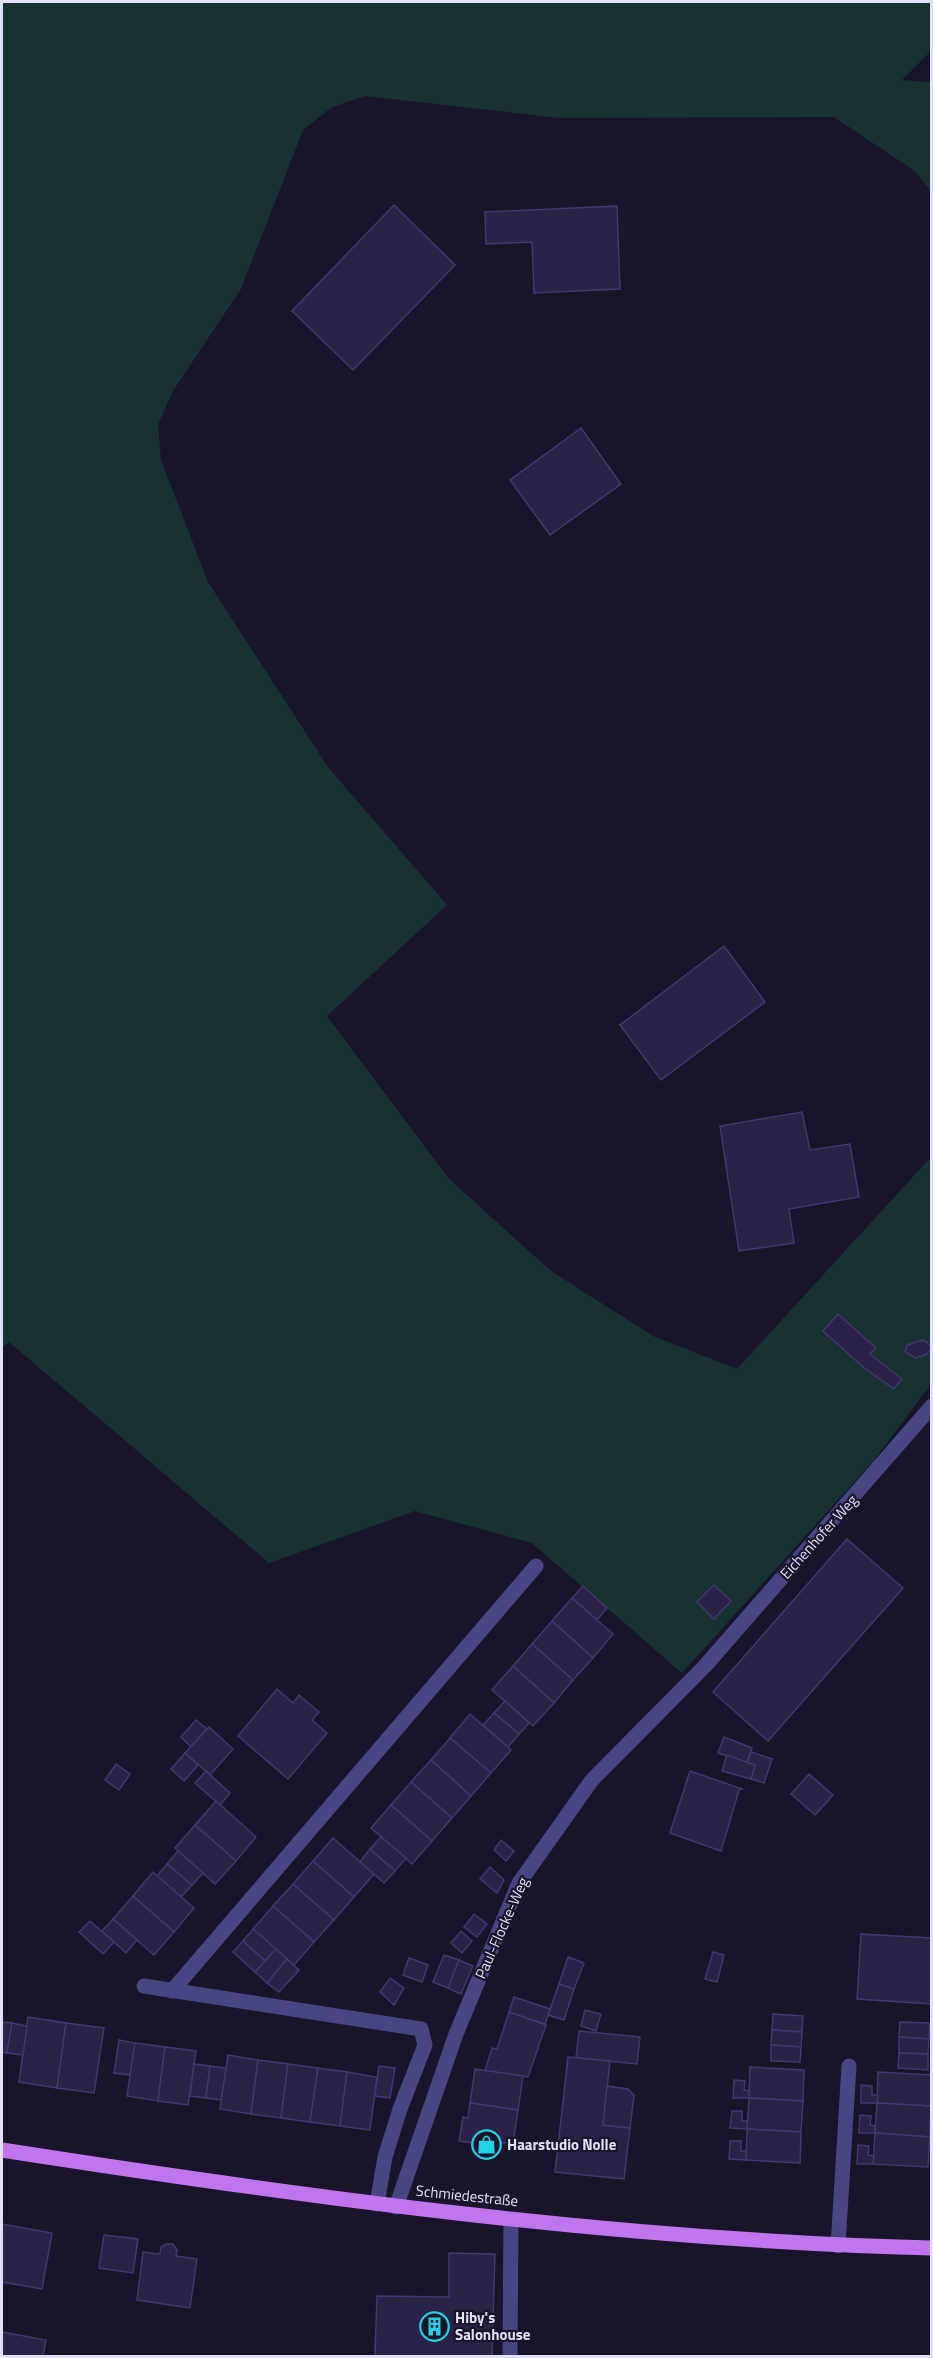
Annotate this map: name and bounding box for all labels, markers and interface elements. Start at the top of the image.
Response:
street label: Eichenhofer Weg [774,1489,863,1584]
street label: Paul-Flocke-Weg [469,1873,534,1982]
shop icon: Haarstudio Nolle [470,2129,502,2161]
place label: Haarstudio Nolle [507,2133,617,2156]
street label: Schmiedestraße [415,2179,519,2212]
place label: Hiby's Salonhouse [455,2306,531,2346]
building icon: Hiby's Salonhouse [418,2311,450,2343]

